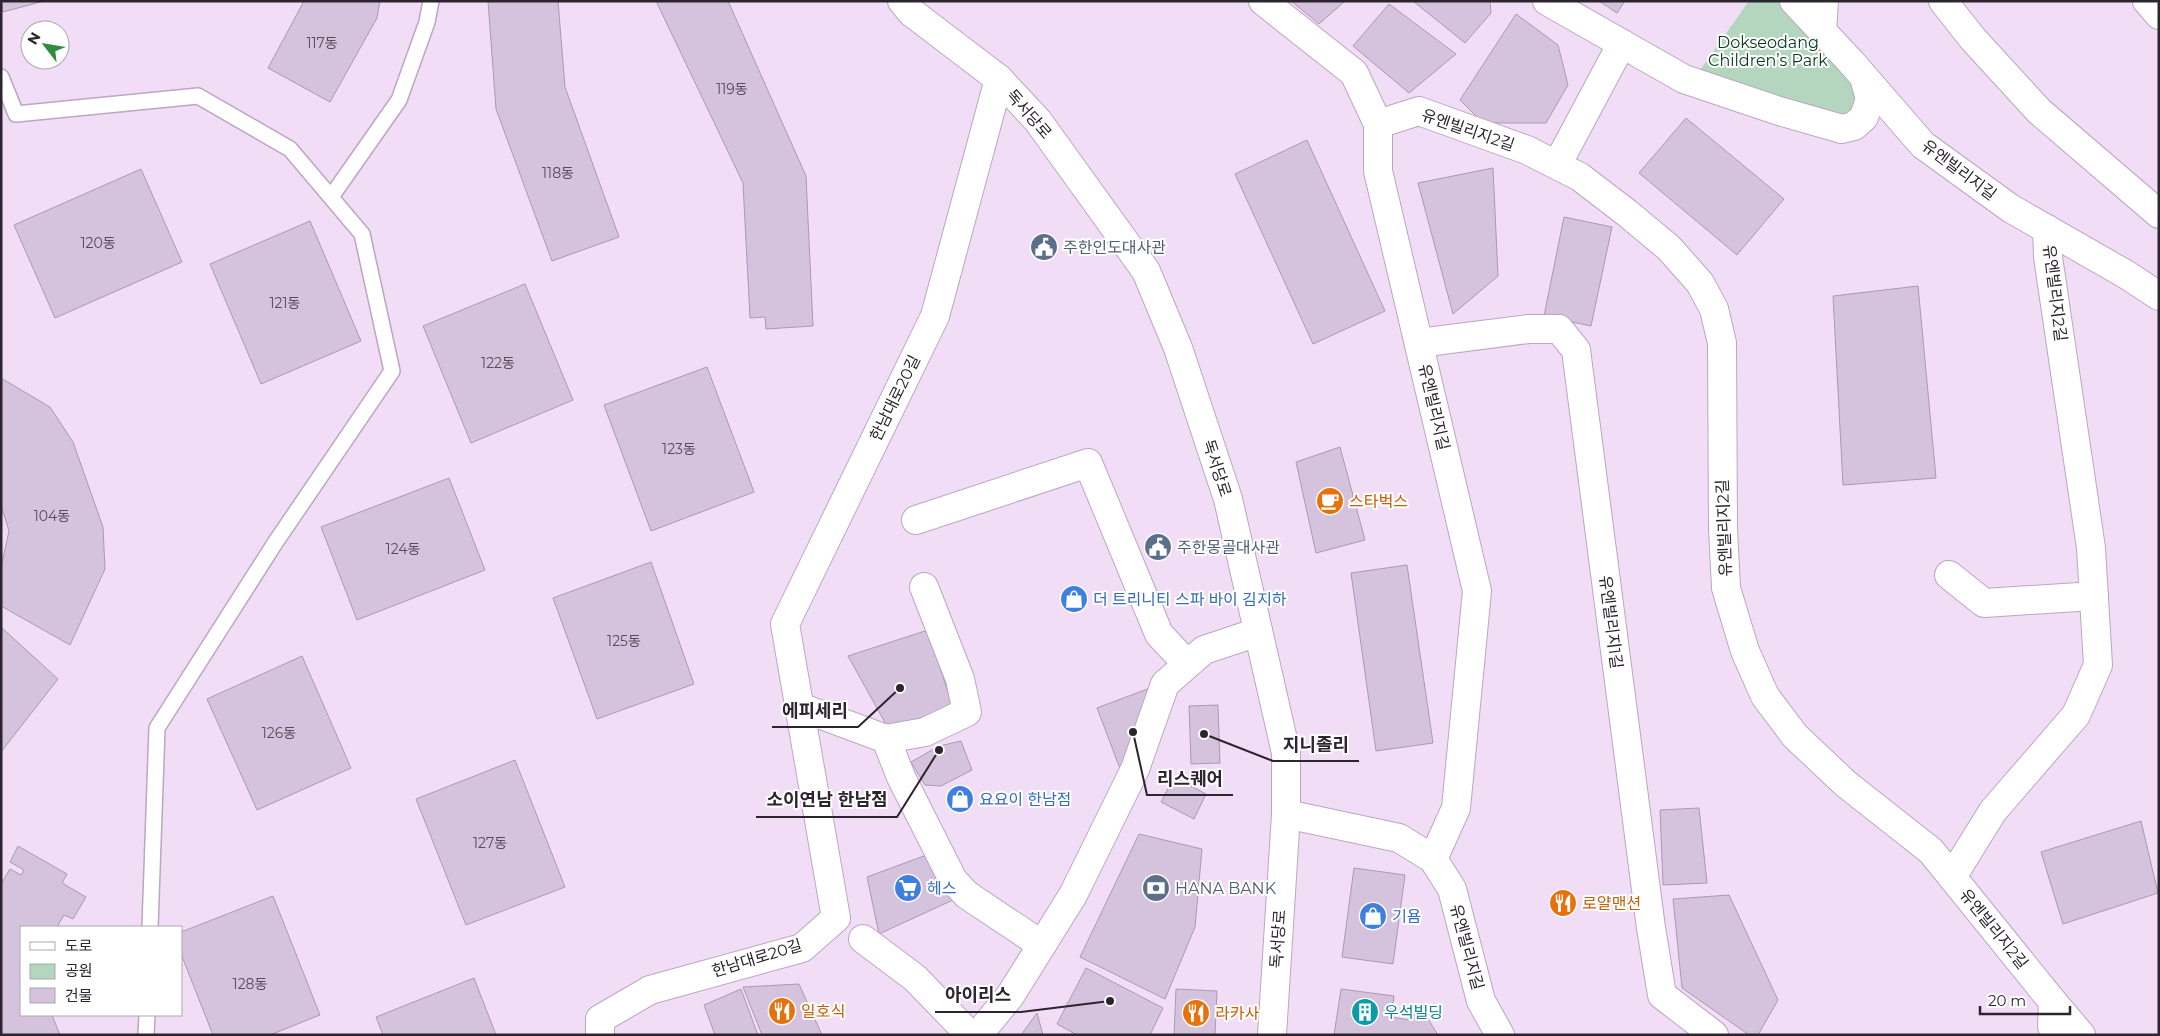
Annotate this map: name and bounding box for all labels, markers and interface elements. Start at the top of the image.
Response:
north arrow [20,20,70,70]
text: N [23,29,44,48]
park label: Dokseodang Children’s Park [1708,33,1828,70]
house number: 117동 [306,34,338,52]
house number: 119동 [716,80,748,98]
street label: 독서당로 [1003,86,1056,143]
street label: 유엔빌리지2길 [1419,105,1517,155]
street label: 유엔빌리지길 [1918,136,2000,204]
house number: 118동 [542,164,574,182]
public building icon: 주한인도대사관 [1029,232,1059,262]
house number: 120동 [80,234,116,252]
place label: 주한인도대사관 [1063,238,1166,257]
street label: 유엔빌리지2길 [2040,243,2070,343]
house number: 121동 [270,294,301,312]
street label: 한남대로20길 [866,352,924,444]
house number: 122동 [481,354,515,372]
street label: 유엔빌리지길 [1415,362,1453,452]
street label: 독서당로 [1199,437,1235,499]
house number: 123동 [662,440,696,458]
street label: 유엔빌리지2길 [1713,479,1735,577]
cafe icon: 스타벅스 [1315,486,1345,516]
place label: 스타벅스 [1349,492,1408,511]
house number: 104동 [34,507,70,525]
public building icon: 주한몽골대사관 [1143,532,1173,562]
place label: 주한몽골대사관 [1177,538,1280,557]
house number: 124동 [386,540,421,558]
street label: 유엔빌리지1길 [1596,574,1626,670]
shop icon: 더 트리니티 스파 바이 김지하 [1059,584,1089,614]
place label: 더 트리니티 스파 바이 김지하 [1093,590,1287,609]
house number: 125동 [607,632,641,650]
callout: 에피세리 [772,694,858,727]
text: 에피세리 [782,700,848,722]
house number: 126동 [262,724,296,742]
callout: 지니졸리 [1273,728,1359,761]
text: 지니졸리 [1283,734,1349,756]
callout: 리스퀘어 [1147,762,1233,795]
text: 리스퀘어 [1157,768,1223,790]
callout: 소이연남 한남점 [756,784,897,817]
shop icon: 요요이 한남점 [945,784,975,814]
text: 소이연남 한남점 [766,789,888,811]
place label: 요요이 한남점 [979,790,1072,809]
house number: 127동 [473,834,507,852]
supermarket icon: 헤스 [893,873,923,903]
bank icon: HANA BANK [1141,873,1171,903]
place label: 헤스 [927,879,956,898]
place label: HANA BANK [1175,879,1277,898]
street label: 유엔빌리지2길 [1956,885,2032,973]
restaurant icon: 로얄맨션 [1548,888,1578,918]
place label: 로얄맨션 [1582,894,1641,913]
shop icon: 기욤 [1358,901,1388,931]
street label: 유엔빌리지길 [1446,902,1488,992]
place label: 기욤 [1392,907,1421,926]
street label: 독서당로 [1266,909,1290,969]
legend [20,926,182,1016]
street label: 한남대로20길 [710,935,804,981]
text: 도로 [65,936,93,955]
text: 공원 [65,961,93,980]
house number: 128동 [233,975,268,993]
callout: 아이리스 [935,979,1021,1012]
text: 아이리스 [945,984,1011,1006]
scale bar [1980,984,2070,1016]
text: 건물 [65,986,93,1005]
text: 20 m [1988,991,2026,1010]
restaurant icon: 일호식 [767,996,797,1026]
building icon: 우석빌딩 [1350,997,1380,1027]
restaurant icon: 라카사 [1181,998,1211,1028]
place label: 일호식 [801,1002,845,1021]
place label: 우석빌딩 [1384,1003,1443,1022]
place label: 라카사 [1215,1004,1259,1023]

